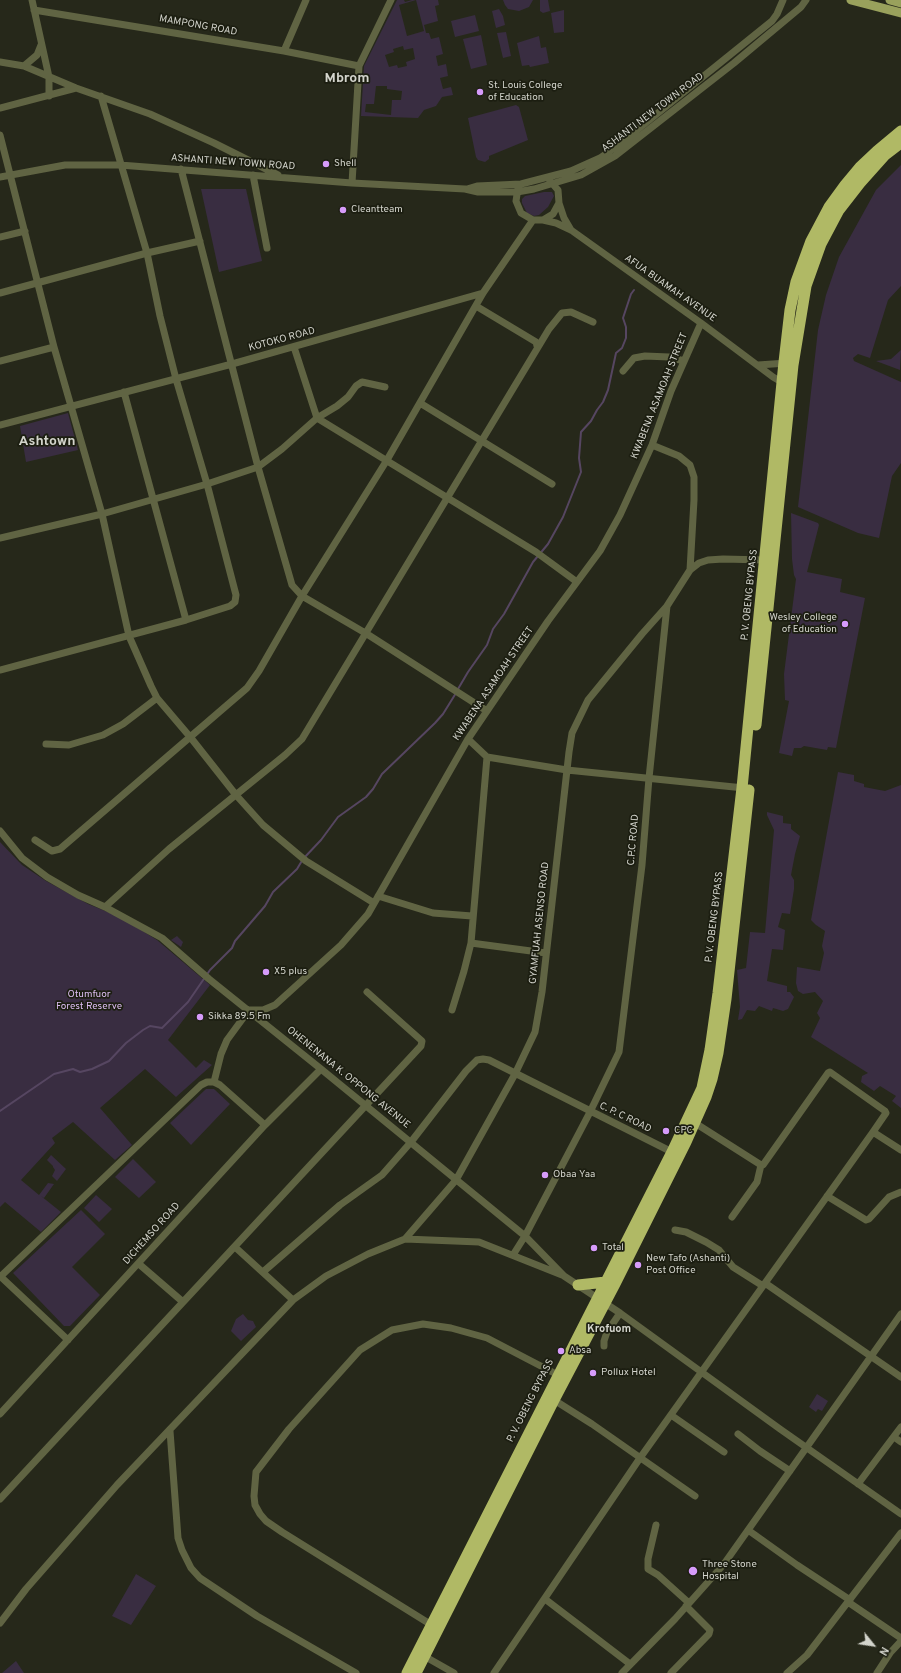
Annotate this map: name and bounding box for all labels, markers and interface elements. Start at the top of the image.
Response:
street label: MAMPONG ROAD [158,13,238,39]
district label: Mbrom [325,71,369,87]
street label: ASHANTI NEW TOWN ROAD [600,71,706,155]
place label: St. Louis College of Education [488,80,562,104]
marker: St. Louis College of Education [475,87,485,97]
street label: ASHANTI NEW TOWN ROAD [170,153,296,173]
place label: Shell [334,158,356,170]
marker: Shell [321,159,331,169]
place label: Cleantteam [351,204,403,216]
marker: Cleantteam [338,205,348,215]
street label: AFUA BUAMAH AVENUE [622,253,718,325]
street label: KOTOKO ROAD [247,325,317,355]
street label: KWABENA ASAMOAH STREET [629,331,691,461]
district label: Ashtown [19,434,75,450]
street label: P. V. OBENG BYPASS [739,549,761,641]
place label: Wesley College of Education [770,612,837,636]
marker: Wesley College of Education [840,619,850,629]
street label: KWABENA ASAMOAH STREET [451,625,537,743]
street label: C.P.C ROAD [626,814,642,866]
street label: GYAMFUAH ASENSO ROAD [528,861,552,985]
street label: P. V. OBENG BYPASS [703,871,727,963]
place label: X5 plus [274,966,307,978]
marker: X5 plus [261,967,271,977]
park label: Otumfuor Forest Reserve [56,989,122,1012]
place label: Sikka 89.5 Fm [208,1011,271,1023]
marker: Sikka 89.5 Fm [195,1012,205,1022]
street label: OHENENANA K. OPPONG AVENUE [284,1024,412,1132]
street label: C. P. C ROAD [597,1100,653,1136]
place label: CPC [674,1125,693,1137]
marker: CPC [661,1126,671,1136]
place label: Obaa Yaa [553,1169,595,1181]
marker: Obaa Yaa [540,1170,550,1180]
street label: DICHEMSO ROAD [121,1200,183,1268]
place label: Total [602,1242,624,1254]
marker: Total [589,1243,599,1253]
place label: New Tafo (Ashanti) Post Office [646,1253,730,1276]
marker: New Tafo (Ashanti) Post Office [633,1260,643,1270]
district label: Krofuom [587,1323,631,1337]
place label: Absa [569,1345,591,1357]
marker: Absa [556,1346,566,1356]
street label: P. V. OBENG BYPASS [505,1357,557,1445]
place label: Pollux Hotel [601,1367,656,1379]
marker: Pollux Hotel [588,1368,598,1378]
place label: Three Stone Hospital [702,1559,757,1582]
marker: Three Stone Hospital [687,1565,699,1577]
north arrow [853,1625,893,1665]
text: N [875,1644,891,1658]

